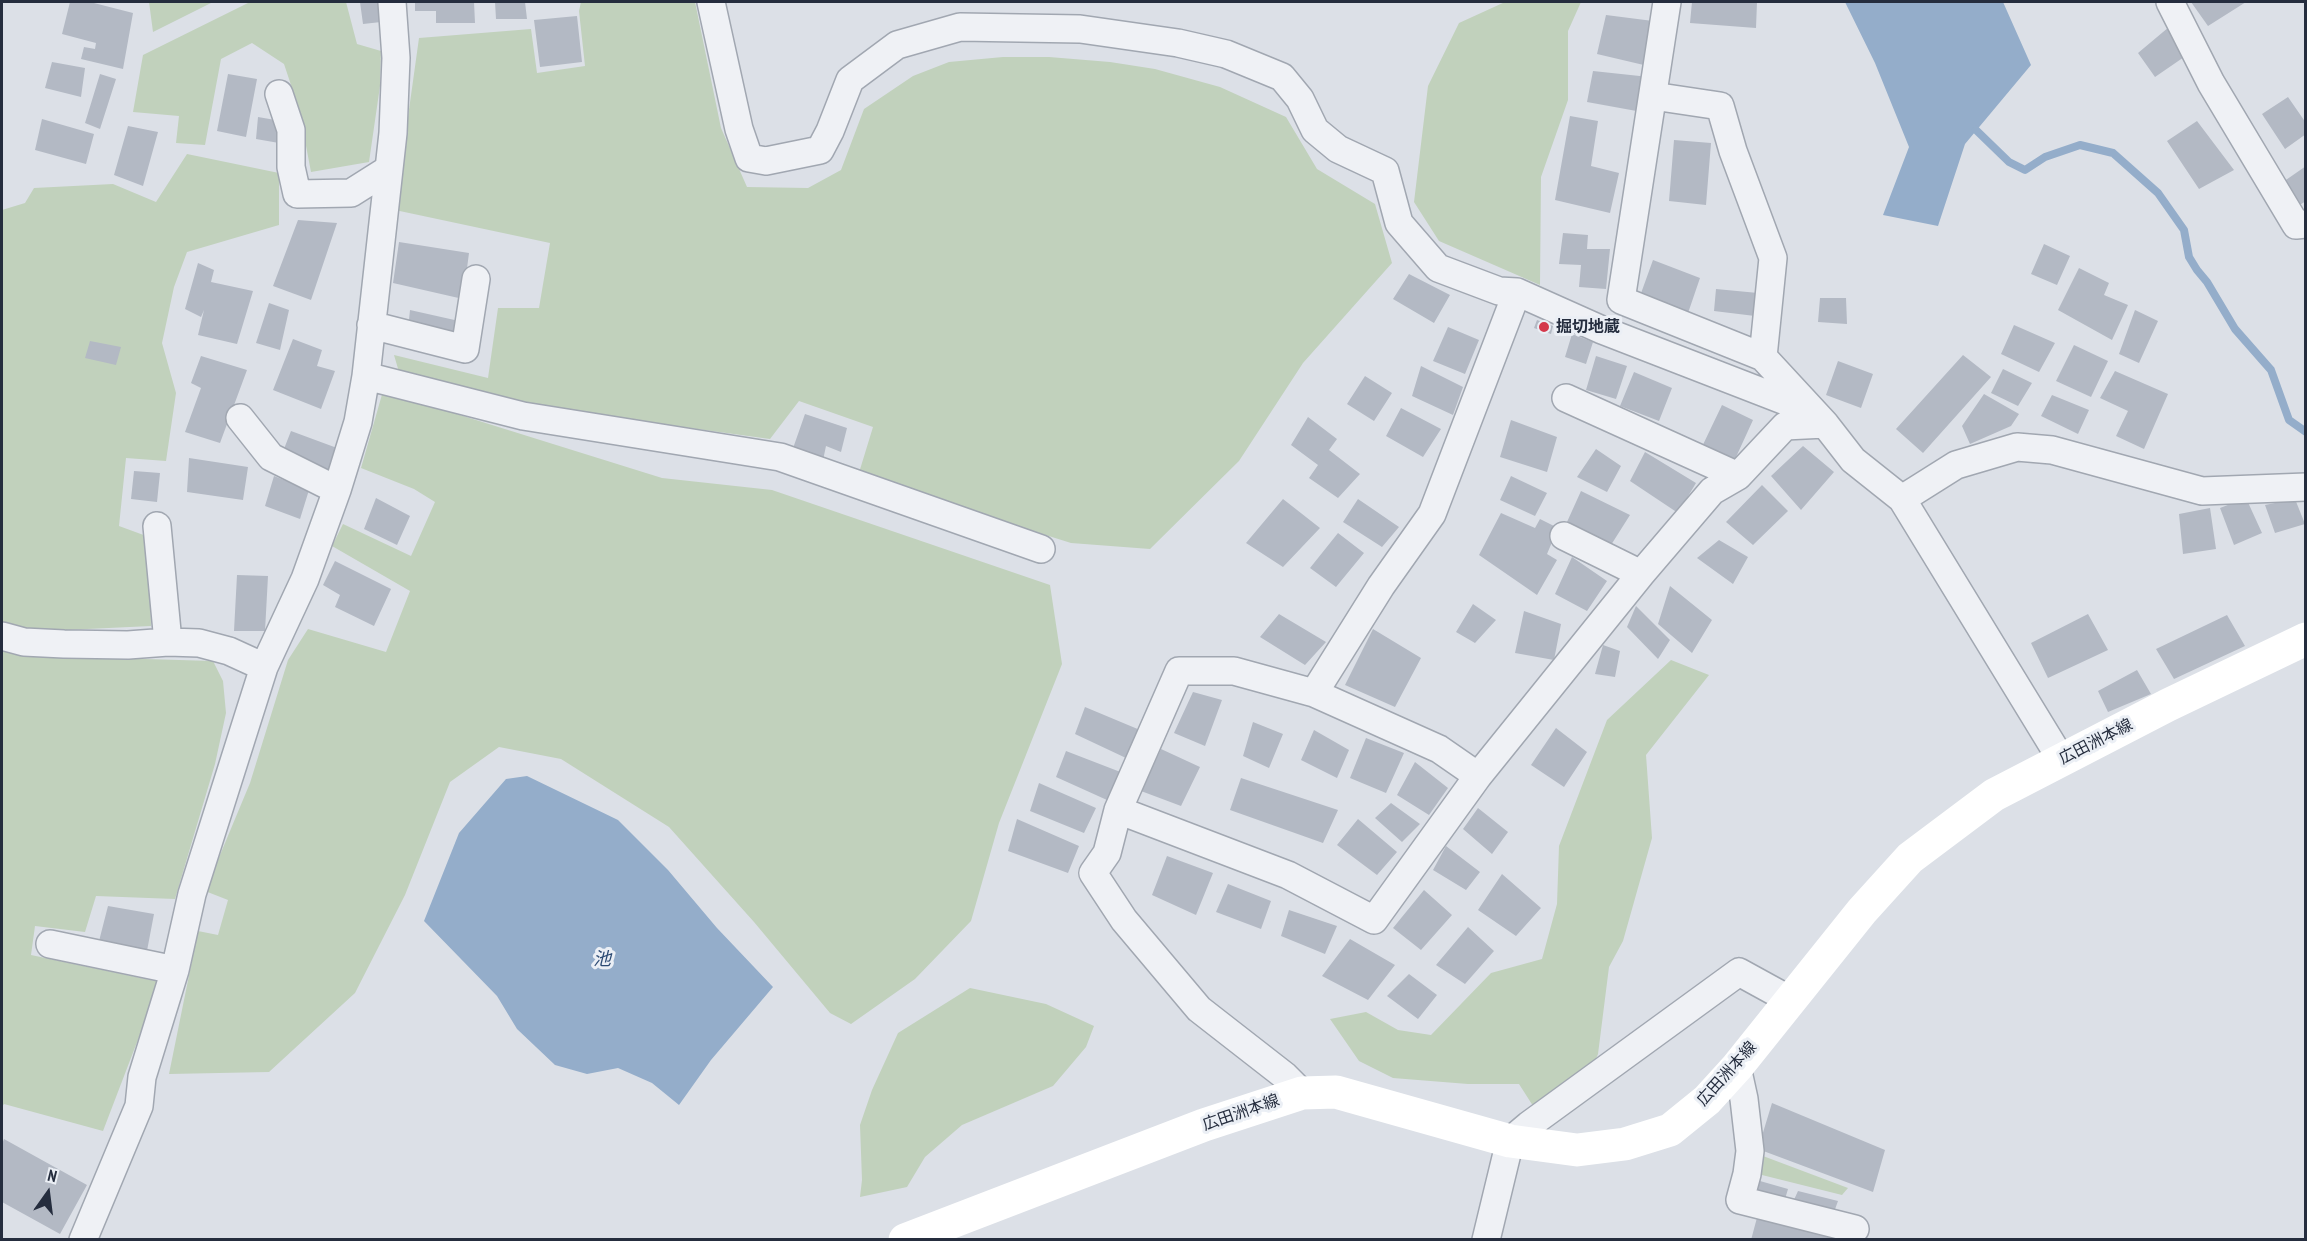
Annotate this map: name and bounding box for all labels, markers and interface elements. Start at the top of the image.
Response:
place label: 掘切地蔵 [1556,317,1620,337]
marker: 掘切地蔵 [1537,320,1551,334]
street label: 広田洲本線 [2056,715,2136,769]
water label: 池 [593,949,611,971]
street label: 広田洲本線 [1693,1038,1761,1110]
street label: 広田洲本線 [1200,1091,1282,1135]
north arrow [18,1163,78,1223]
text: N [46,1165,59,1186]

